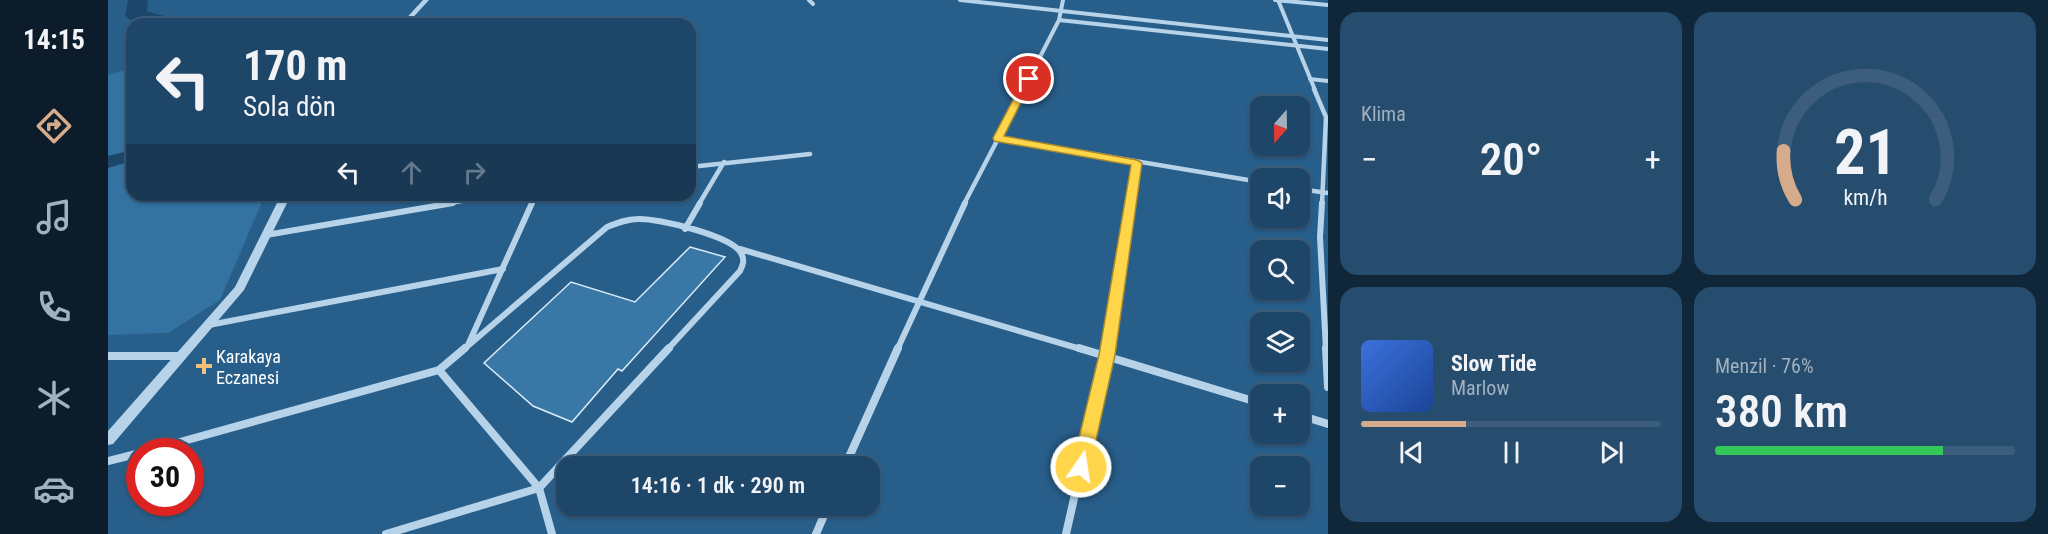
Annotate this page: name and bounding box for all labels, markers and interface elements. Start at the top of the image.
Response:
text: 14:15 [23,24,85,56]
text: 170 m [243,41,348,90]
icon: left [144,42,222,120]
pin [1003,53,1054,104]
icon: arrive [1012,62,1045,95]
text: Sola dön [243,91,336,123]
north arrow [1250,96,1310,156]
map controls [1250,96,1310,516]
text: Klima [1361,102,1406,126]
icon: directions [33,105,75,147]
text: 21 [1833,116,1897,189]
text: 20° [1480,133,1542,186]
text: − [1361,140,1378,179]
text: + [1645,140,1661,179]
icon: left [332,156,365,189]
icon: ahead [395,156,428,189]
icon: right [458,156,491,189]
button: sound [1250,168,1310,228]
text: km/h [1843,186,1887,211]
icon: music [33,196,75,238]
button: search [1250,240,1310,300]
icon: phone [33,286,75,328]
button: layers [1250,312,1310,372]
place label: Karakaya Eczanesi [216,346,281,388]
text: Slow Tide [1451,351,1537,376]
text: Menzil · 76% [1715,354,1814,378]
marker: Karakaya Eczanesi [197,359,211,373]
text: Marlow [1451,376,1509,400]
icon: climate [33,377,75,419]
button: + [1250,384,1310,444]
text: 380 km [1715,385,1848,438]
position arrow [1049,435,1113,499]
icon: previous [1395,436,1428,469]
icon: pause [1495,436,1528,469]
icon: next [1595,436,1628,469]
speed limit sign: 30 [126,438,204,516]
button: − [1250,456,1310,516]
icon: car [33,468,75,510]
text: 14:16 · 1 dk · 290 m [631,473,805,498]

